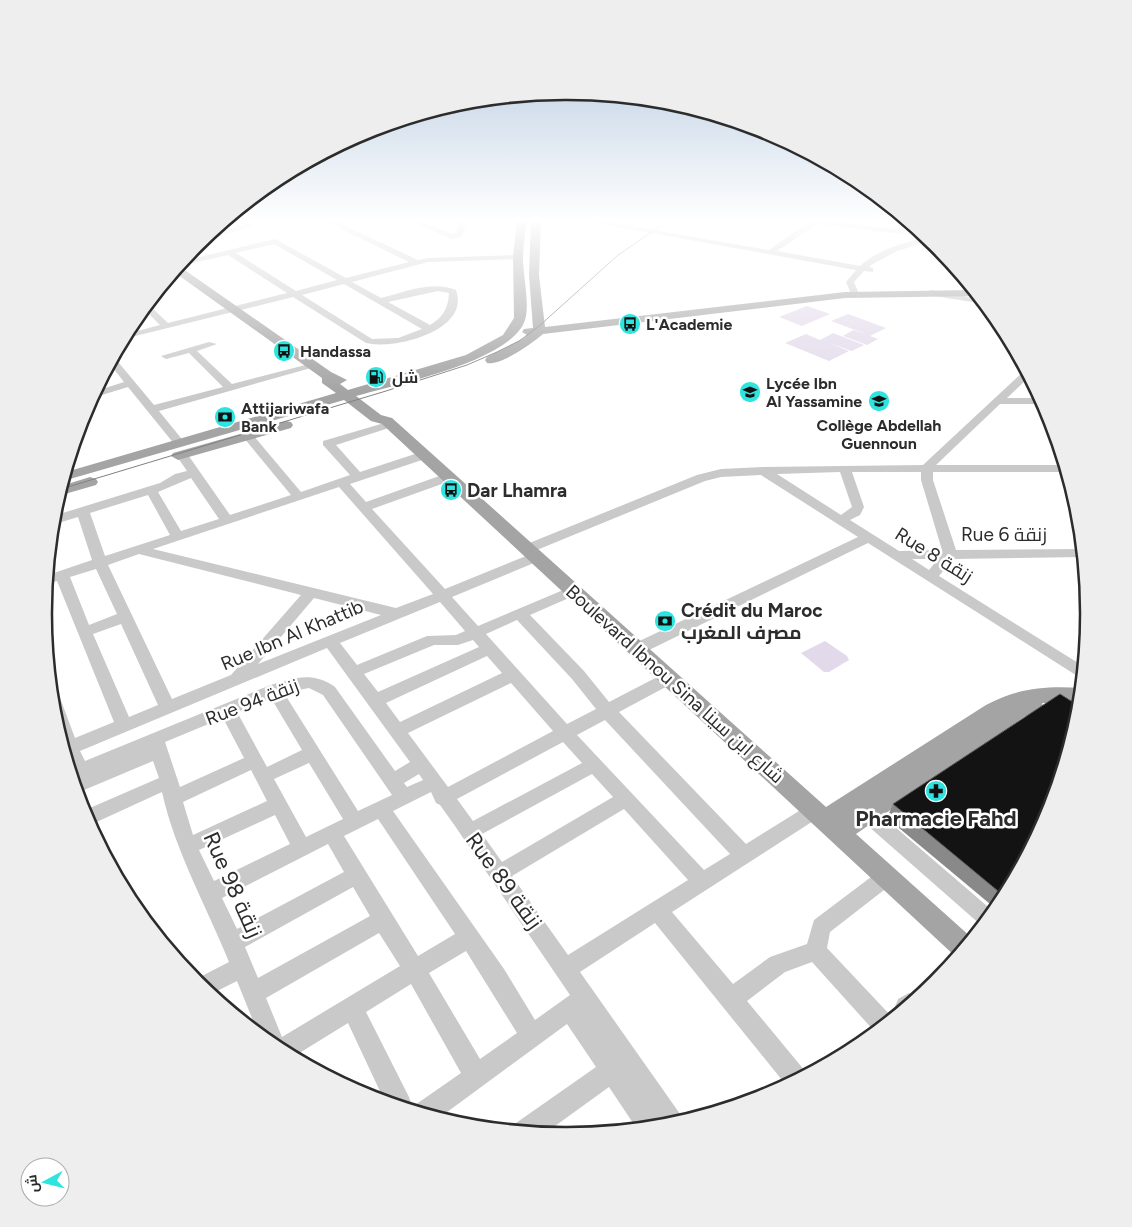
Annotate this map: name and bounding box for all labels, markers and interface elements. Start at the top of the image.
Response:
bus stop icon: L'Academie [618,312,642,336]
place label: L'Academie [646,315,733,334]
bus stop icon: Handassa [272,339,296,363]
place label: Handassa [300,342,371,361]
fuel station icon: شل [364,365,388,389]
place label: شل [392,368,418,387]
place label: Lycée Ibn Al Yassamine [766,374,862,411]
school or university icon: Lycée Ibn Al Yassamine [738,380,762,404]
school or university icon: Collège Abdellah Guennoun [867,389,891,413]
place label: Attijariwafa Bank [241,399,329,436]
bank icon: Attijariwafa Bank [213,405,237,429]
place label: Collège Abdellah Guennoun [817,416,941,453]
bus stop icon: Dar Lhamra [439,478,463,502]
place label: Dar Lhamra [467,479,567,502]
street label: Rue 8 زنقة [891,522,977,588]
street label: Rue 6 زنقة [961,523,1047,546]
street label: Boulevard Ibnou Sina شارع ابن سينا [560,580,789,790]
street label: Rue Ibn Al Khattib [217,595,367,675]
place label: Crédit du Maroc مصرف المغرب [681,599,823,644]
bank icon: Crédit du Maroc مصرف المغرب [653,609,677,633]
street label: Rue 94 زنقة [202,674,302,730]
pharmacy icon: Pharmacie Fahd [924,779,948,803]
place label: Pharmacie Fahd [855,805,1017,832]
street label: Rue 89 زنقة [460,827,548,935]
street label: Rue 98 زنقة [198,828,268,942]
north arrow [20,1157,70,1207]
text: ش [23,1174,42,1193]

